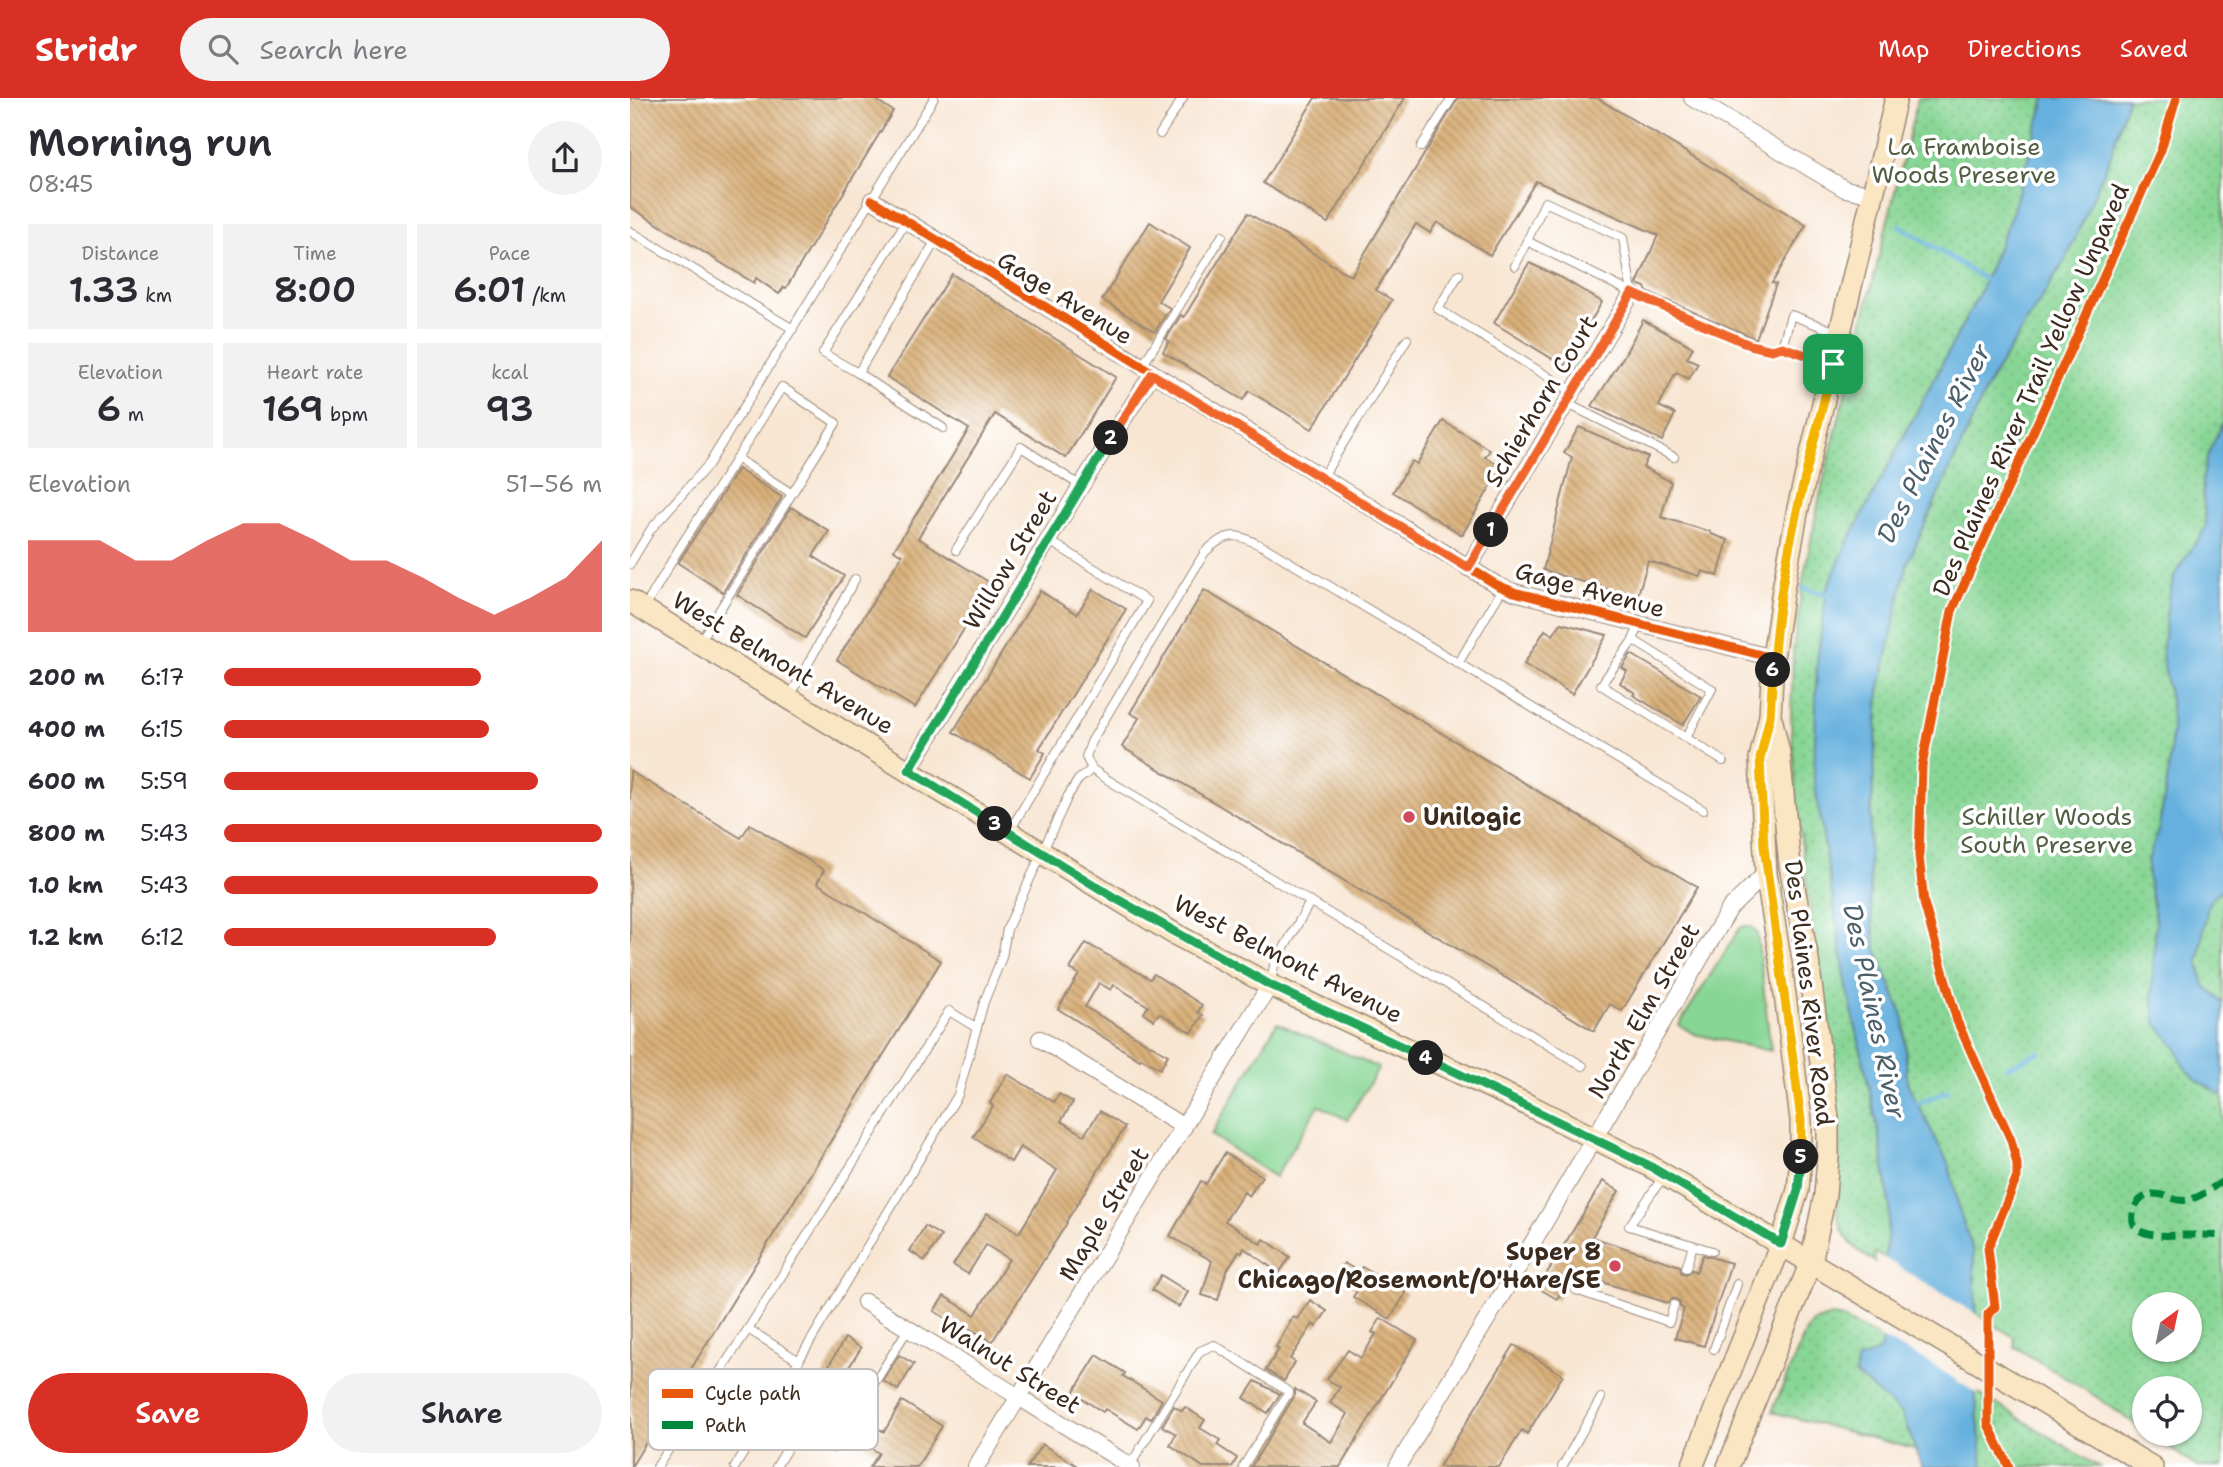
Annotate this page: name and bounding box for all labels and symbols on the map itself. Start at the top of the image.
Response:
park label: La Framboise Woods Preserve [1871,131,2057,191]
street label: Des Plaines River Trail Yellow Unpaved [1927,179,2135,601]
street label: Gage Avenue [991,244,1139,352]
street label: Schierhorn Court [1477,309,1605,493]
pin [1803,334,1863,394]
water label: Des Plaines River [1869,338,1997,548]
pin: 2 [1093,420,1128,456]
street label: Willow Street [956,484,1064,636]
pin: 1 [1474,512,1508,548]
street label: Gage Avenue [1512,555,1668,625]
street label: West Belmont Avenue [666,584,900,742]
pin: 6 [1756,652,1790,688]
place label: Unilogic [1423,801,1522,833]
park label: Schiller Woods South Preserve [1960,801,2134,861]
pin: 3 [978,806,1012,842]
marker: Unilogic [1401,809,1417,825]
street label: Des Plaines River Road [1777,858,1841,1128]
street label: West Belmont Avenue [1168,887,1408,1031]
water label: Des Plaines River [1835,900,1915,1122]
street label: North Elm Street [1581,917,1707,1105]
pin: 4 [1408,1040,1444,1076]
pin: 5 [1784,1140,1818,1174]
street label: Maple Street [1051,1141,1157,1287]
place label: Super 8 Chicago/Rosemont/O'Hare/SE [1237,1236,1601,1296]
marker: Super 8 Chicago/Rosemont/O'Hare/SE [1607,1258,1623,1274]
north arrow [2132,1292,2202,1362]
street label: Walnut Street [933,1309,1087,1421]
legend [648,1369,878,1450]
text: Cycle path [705,1381,801,1406]
text: Path [705,1413,747,1438]

